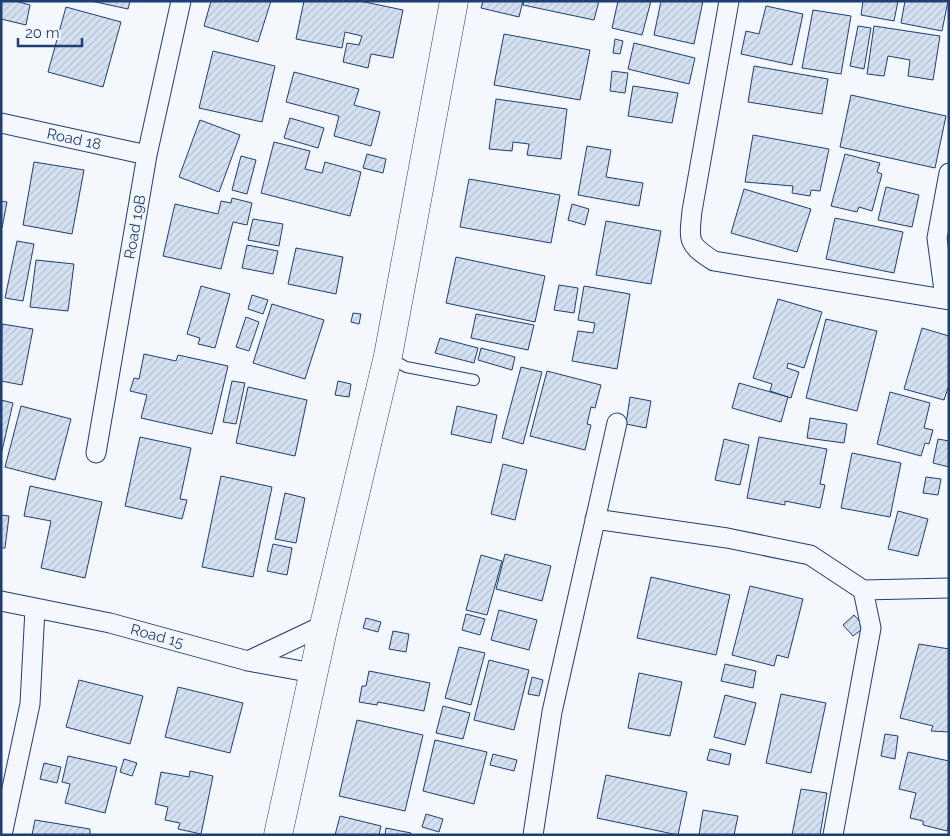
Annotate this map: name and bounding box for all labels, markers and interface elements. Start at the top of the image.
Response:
scale bar [18,15,81,47]
text: 20 m [25,24,60,42]
street label: Road 18 [45,124,103,154]
street label: Road 19B [120,193,150,261]
street label: Road 15 [128,620,186,652]

